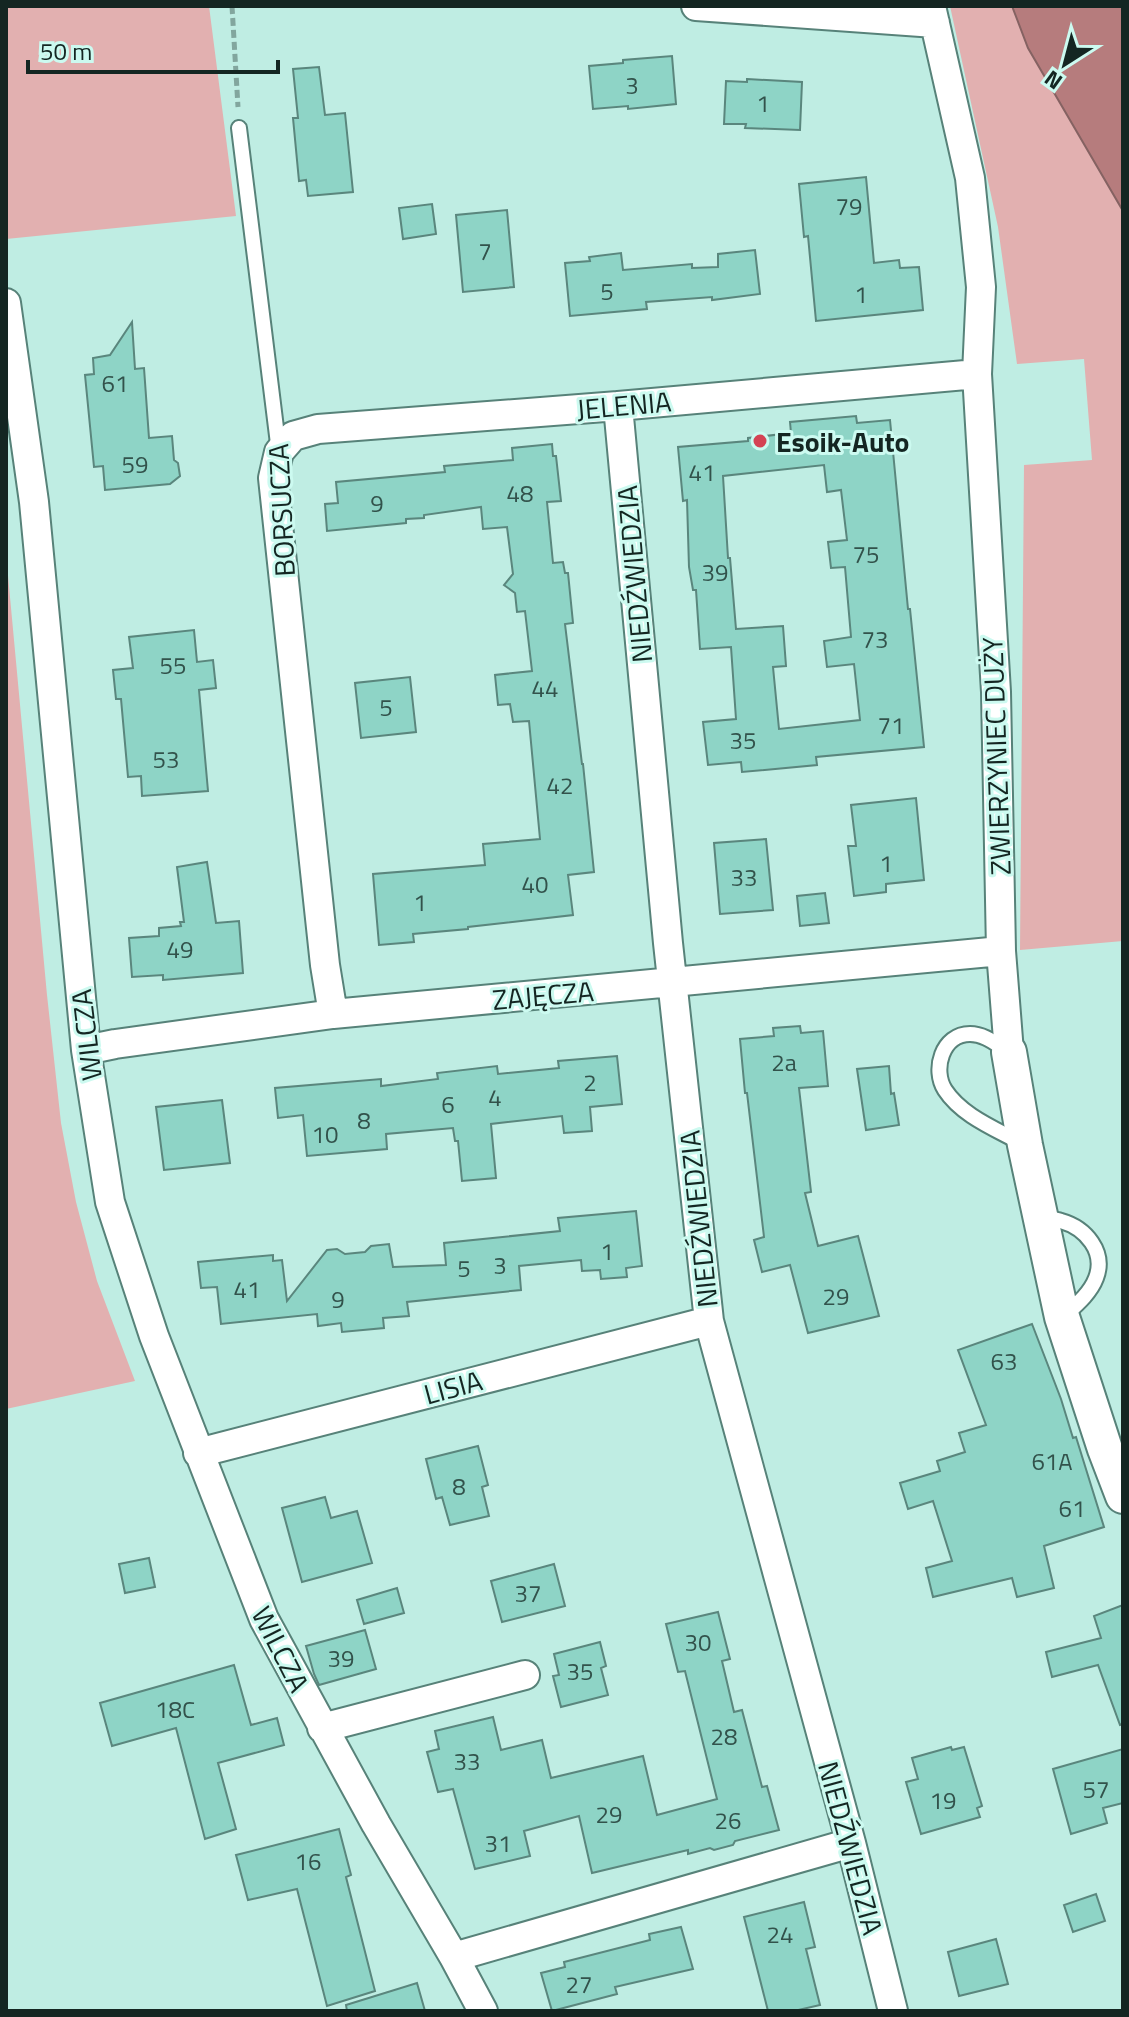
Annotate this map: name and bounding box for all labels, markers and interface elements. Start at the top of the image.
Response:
scale bar [28,24,278,74]
north arrow [1025,24,1105,104]
text: 50 m [40,33,92,69]
text: N [1037,62,1069,98]
house number: 3 [625,67,639,103]
house number: 1 [756,85,770,121]
house number: 79 [836,188,862,224]
house number: 7 [478,233,492,269]
house number: 5 [600,273,614,309]
house number: 1 [854,276,868,312]
house number: 61 [102,365,128,401]
street label: JELENIA [575,379,673,431]
place label: Esoik-Auto [776,420,909,463]
marker: Esoik-Auto [751,432,769,450]
street label: BORSUCZA [256,442,306,578]
house number: 59 [122,446,148,482]
house number: 41 [689,454,715,490]
house number: 48 [507,475,533,511]
street label: NIEDŹWIEDZIA [605,483,663,664]
house number: 9 [370,485,384,521]
house number: 75 [853,536,879,572]
house number: 39 [702,554,728,590]
house number: 73 [862,621,888,657]
street label: ZWIERZYNIEC DUŻY [970,636,1022,876]
house number: 55 [160,647,186,683]
house number: 44 [532,670,558,706]
house number: 5 [379,689,393,725]
house number: 71 [878,707,904,743]
house number: 35 [730,722,756,758]
house number: 53 [153,741,179,777]
house number: 42 [547,767,573,803]
house number: 1 [879,845,893,881]
house number: 33 [731,859,757,895]
house number: 40 [522,866,548,902]
house number: 1 [413,884,427,920]
house number: 49 [167,931,193,967]
street label: ZAJĘCZA [490,969,596,1021]
street label: WILCZA [59,987,113,1083]
house number: 2a [771,1044,797,1080]
house number: 2 [583,1064,597,1100]
house number: 4 [488,1079,502,1115]
house number: 6 [441,1086,455,1122]
house number: 8 [357,1102,371,1138]
house number: 10 [312,1116,338,1152]
street label: NIEDŹWIEDZIA [667,1128,729,1310]
house number: 1 [600,1233,614,1269]
house number: 3 [493,1247,507,1283]
house number: 5 [457,1250,471,1286]
house number: 41 [234,1271,260,1307]
house number: 29 [823,1278,849,1314]
house number: 9 [331,1281,345,1317]
house number: 63 [991,1343,1017,1379]
street label: LISIA [419,1359,487,1415]
house number: 61A [1031,1443,1073,1479]
house number: 8 [452,1468,466,1504]
house number: 61 [1059,1490,1085,1526]
house number: 37 [515,1575,541,1611]
street label: WILCZA [241,1598,321,1700]
house number: 30 [685,1624,711,1660]
house number: 39 [328,1640,354,1676]
house number: 35 [567,1653,593,1689]
house number: 18C [155,1691,195,1727]
house number: 28 [711,1718,737,1754]
house number: 33 [454,1743,480,1779]
street label: NIEDŹWIEDZIA [807,1757,895,1940]
house number: 57 [1083,1771,1109,1807]
house number: 19 [930,1782,956,1818]
house number: 29 [596,1796,622,1832]
house number: 26 [715,1802,741,1838]
house number: 31 [485,1825,511,1861]
house number: 16 [295,1843,321,1879]
house number: 24 [767,1916,793,1952]
house number: 27 [566,1966,592,2002]

